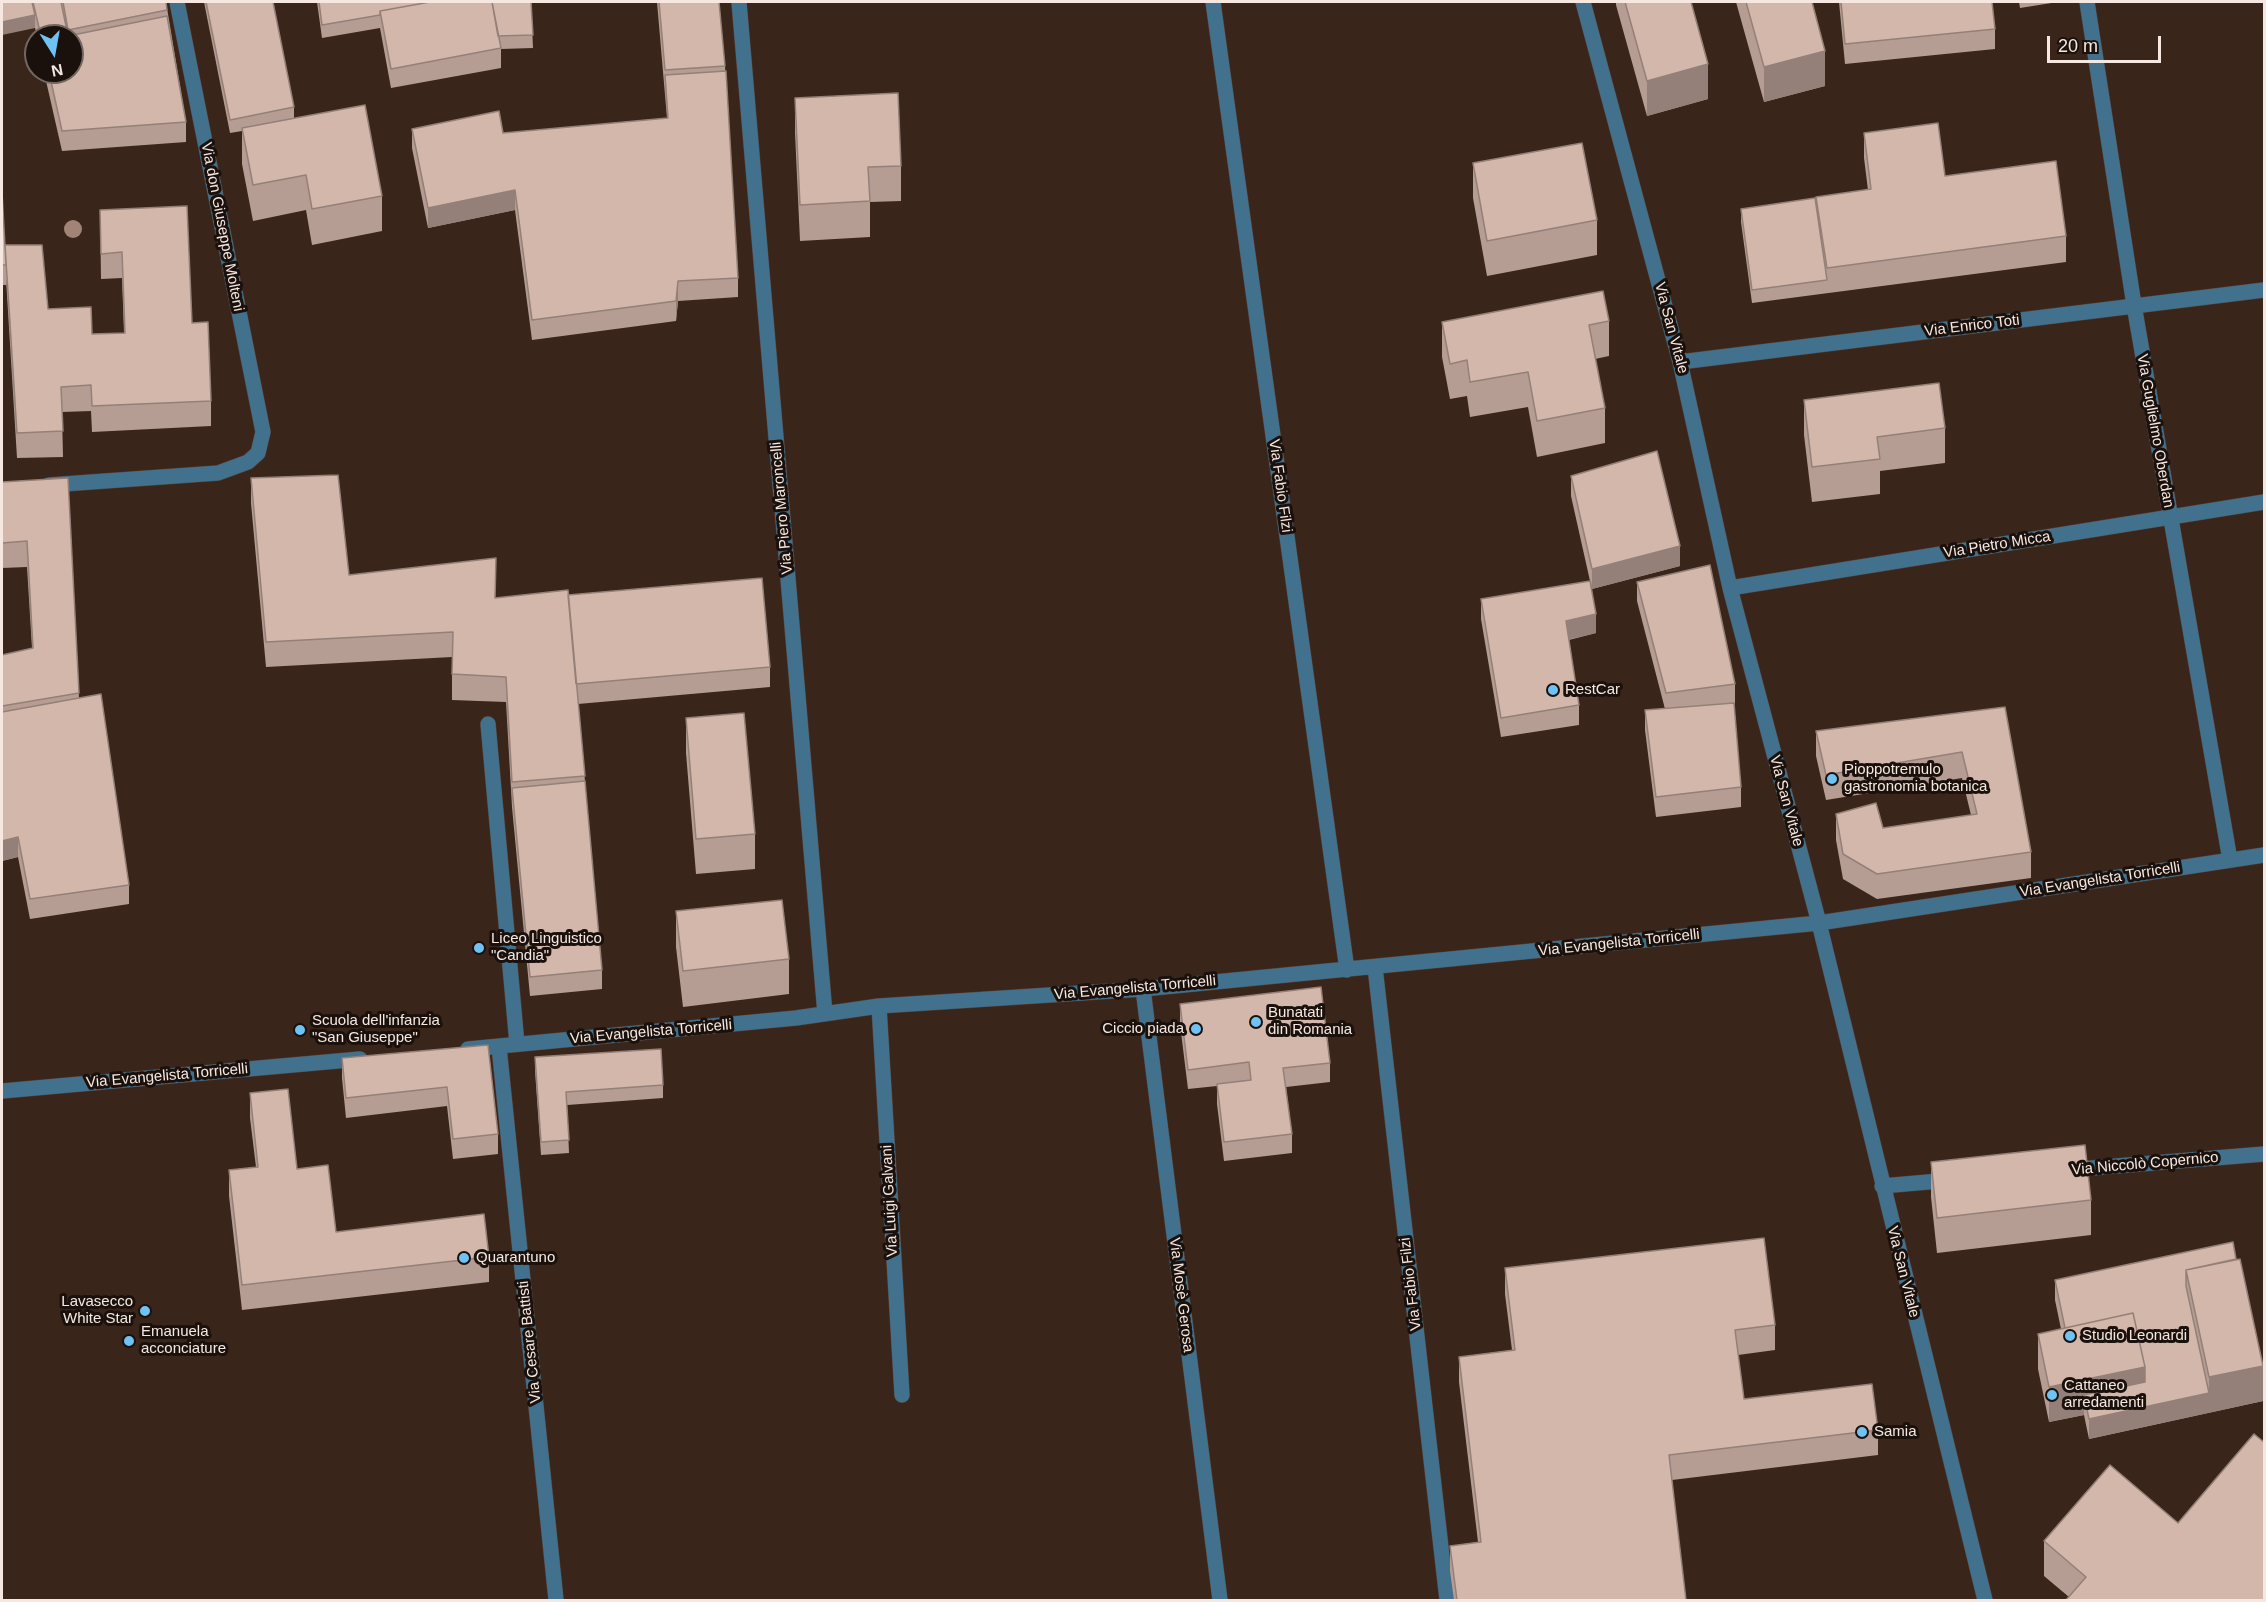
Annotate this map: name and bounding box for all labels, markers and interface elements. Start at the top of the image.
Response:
north arrow [24,24,84,84]
scale bar [2050,24,2164,62]
text: 20 m [2058,36,2098,56]
text: N [50,61,64,80]
street label: Via don Giuseppe Molteni [197,141,247,313]
street label: Via San Vitale [1650,280,1692,376]
street label: Via Enrico Toti [1923,311,2021,341]
street label: Via Guglielmo Oberdan [2133,353,2177,509]
street label: Via Fabio Filzi [1265,438,1295,534]
street label: Via Piero Maroncelli [767,441,797,575]
street label: Via Pietro Micca [1942,528,2052,562]
place label: RestCar [1565,681,1620,699]
marker: RestCar [1546,683,1560,697]
street label: Via San Vitale [1765,753,1807,849]
place label: Pioppotremulo gastronomia botanica [1844,761,1987,796]
marker: Pioppotremulo gastronomia botanica [1825,772,1839,786]
street label: Via Evangelista Torricelli [2018,858,2182,902]
street label: Via Evangelista Torricelli [1537,926,1701,960]
place label: Liceo Linguistico "Candia" [491,930,602,965]
marker: Liceo Linguistico "Candia" [472,941,486,955]
street label: Via Evangelista Torricelli [1053,972,1217,1004]
place label: Bunatati din Romania [1268,1004,1352,1039]
place label: Scuola dell'infanzia "San Giuseppe" [312,1012,440,1047]
marker: Bunatati din Romania [1249,1015,1263,1029]
street label: Via Evangelista Torricelli [569,1016,733,1048]
place label: Ciccio piada [1102,1020,1184,1038]
marker: Ciccio piada [1189,1022,1203,1036]
marker: Scuola dell'infanzia "San Giuseppe" [293,1023,307,1037]
street label: Via Evangelista Torricelli [85,1060,249,1092]
street label: Via Luigi Galvani [878,1144,902,1258]
street label: Via Niccolò Copernico [2071,1149,2219,1179]
street label: Via San Vitale [1883,1224,1923,1320]
street label: Via Fabio Filzi [1396,1236,1426,1332]
street label: Via Mosè Gerosa [1165,1237,1197,1353]
place label: Quarantuno [476,1249,555,1267]
marker: Quarantuno [457,1251,471,1265]
street label: Via Cesare Battisti [515,1280,545,1404]
place label: Lavasecco White Star [61,1293,133,1328]
marker: Lavasecco White Star [138,1304,152,1318]
place label: Emanuela acconciature [141,1323,226,1358]
place label: Studio Leonardi [2082,1327,2187,1345]
marker: Studio Leonardi [2063,1329,2077,1343]
marker: Emanuela acconciature [122,1334,136,1348]
place label: Cattaneo arredamenti [2064,1377,2144,1412]
marker: Cattaneo arredamenti [2045,1388,2059,1402]
place label: Samia [1874,1423,1917,1441]
marker: Samia [1855,1425,1869,1439]

